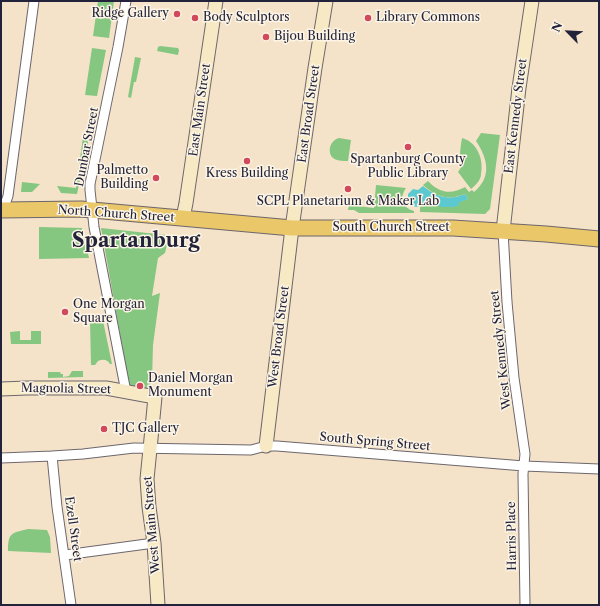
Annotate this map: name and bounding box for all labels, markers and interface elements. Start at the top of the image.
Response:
place label: Ridge Gallery [91,7,169,21]
marker: Ridge Gallery [172,9,182,19]
place label: Body Sculptors [203,11,290,25]
place label: Library Commons [376,11,480,25]
north arrow [548,12,588,52]
marker: Body Sculptors [190,13,200,23]
marker: Library Commons [363,13,373,23]
text: N [549,20,565,34]
place label: Bijou Building [274,30,355,44]
marker: Bijou Building [261,32,271,42]
street label: East Kennedy Street [502,58,530,174]
street label: East Main Street [186,62,214,158]
street label: East Broad Street [295,64,323,164]
street label: Dunbar Street [72,106,102,188]
marker: Spartanburg County Public Library [403,142,413,152]
place label: Spartanburg County Public Library [350,153,466,181]
marker: Kress Building [242,156,252,166]
place label: Palmetto Building [97,164,148,192]
place label: Kress Building [206,167,288,181]
marker: Palmetto Building [151,173,161,183]
marker: SCPL Planetarium & Maker Lab [343,184,353,194]
place label: SCPL Planetarium & Maker Lab [257,195,439,209]
street label: North Church Street [57,203,175,225]
street label: South Church Street [333,221,449,235]
district label: Spartanburg [72,229,200,253]
street label: West Broad Street [266,285,292,389]
street label: West Kennedy Street [488,290,514,410]
place label: One Morgan Square [73,298,145,326]
marker: One Morgan Square [60,307,70,317]
place label: Daniel Morgan Monument [148,372,233,400]
street label: Magnolia Street [21,381,111,397]
marker: Daniel Morgan Monument [135,381,145,391]
place label: TJC Gallery [112,422,179,436]
marker: TJC Gallery [99,424,109,434]
street label: South Spring Street [319,430,431,454]
street label: West Main Street [141,475,163,575]
street label: Ezell Street [61,496,85,562]
street label: Harris Place [504,501,520,571]

